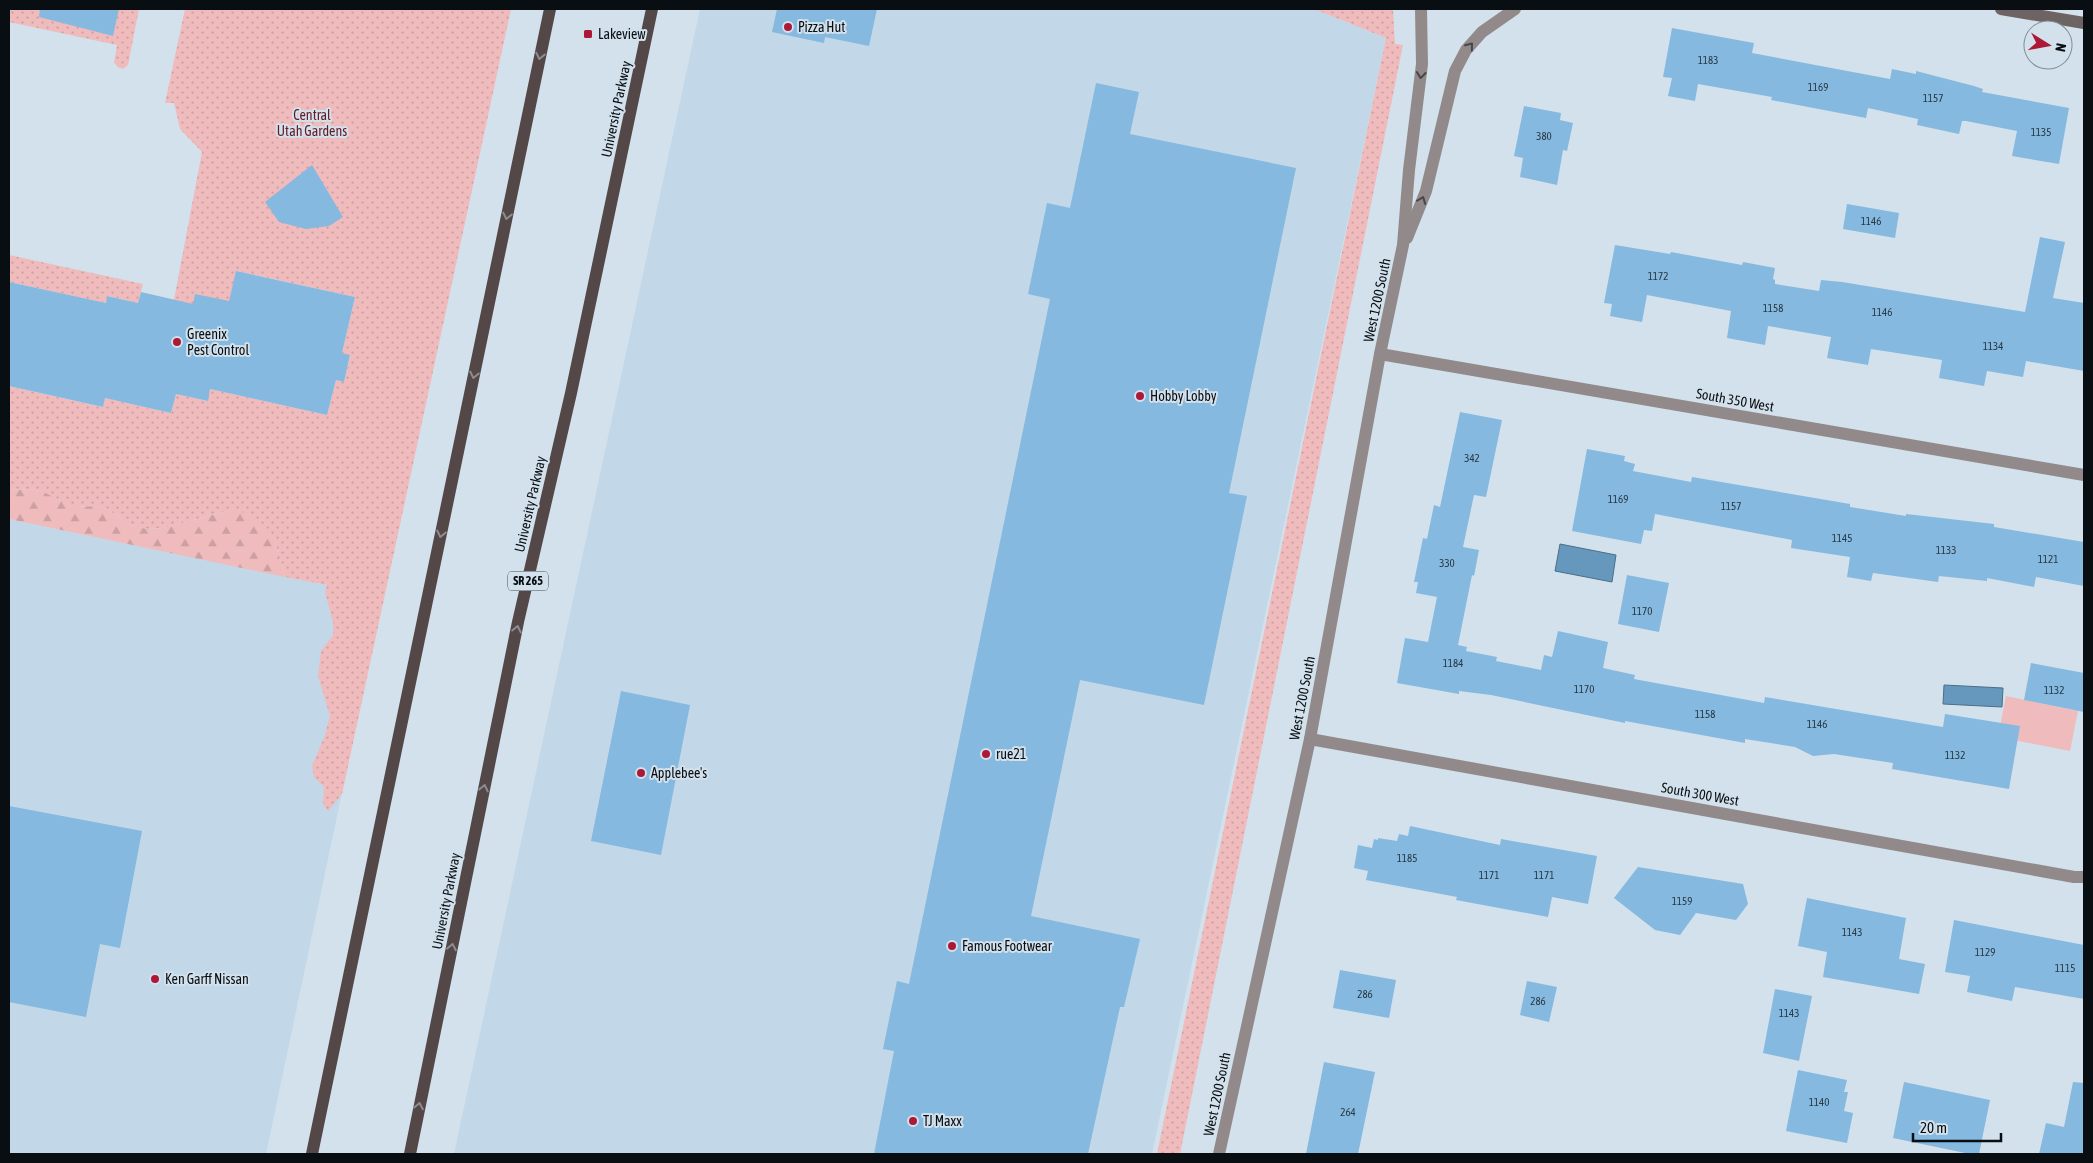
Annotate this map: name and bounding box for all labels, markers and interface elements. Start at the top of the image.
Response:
place label: Pizza Hut [798,19,845,35]
north arrow [2023,20,2073,70]
marker: Pizza Hut [782,21,794,33]
place label: Lakeview [598,26,646,42]
marker: Lakeview [582,28,594,40]
text: N [2052,42,2069,53]
one-way arrow [1464,43,1472,52]
one-way arrow [535,52,546,61]
house number: 1183 [1698,54,1718,66]
street label: University Parkway [598,59,634,159]
one-way arrow [1416,71,1427,79]
house number: 1169 [1808,81,1828,93]
house number: 1157 [1923,92,1943,104]
park label: Central Utah Gardens [277,107,347,139]
house number: 1135 [2031,126,2051,138]
house number: 380 [1536,130,1552,142]
one-way arrow [1416,197,1426,205]
one-way arrow [502,211,513,220]
house number: 1146 [1861,215,1881,227]
street label: West 1200 South [1360,257,1394,343]
house number: 1172 [1648,270,1668,282]
house number: 1158 [1763,302,1783,314]
house number: 1146 [1872,306,1892,318]
place label: Greenix Pest Control [187,326,249,358]
marker: Greenix Pest Control [171,336,183,348]
house number: 1134 [1983,340,2003,352]
one-way arrow [469,370,480,379]
street label: South 350 West [1695,385,1775,415]
place label: Hobby Lobby [1150,388,1217,404]
marker: Hobby Lobby [1134,390,1146,402]
house number: 342 [1464,452,1480,464]
street label: University Parkway [511,454,549,554]
house number: 1169 [1608,493,1628,505]
house number: 1157 [1721,500,1741,512]
one-way arrow [436,529,447,538]
house number: 1145 [1832,532,1852,544]
house number: 1133 [1936,544,1956,556]
house number: 1121 [2038,553,2058,565]
house number: 330 [1439,557,1455,569]
road number: SR 265 [508,572,548,590]
house number: 1170 [1632,605,1652,617]
one-way arrow [511,624,521,633]
street label: West 1200 South [1286,655,1318,741]
house number: 1184 [1443,657,1463,669]
house number: 1170 [1574,683,1594,695]
house number: 1132 [2044,684,2064,696]
house number: 1158 [1695,708,1715,720]
house number: 1146 [1807,718,1827,730]
place label: rue21 [996,746,1026,762]
marker: rue21 [980,748,992,760]
house number: 1132 [1945,749,1965,761]
place label: Applebee's [651,765,707,781]
marker: Applebee's [635,767,647,779]
street label: South 300 West [1660,779,1740,809]
one-way arrow [478,784,489,792]
street label: University Parkway [429,851,463,951]
house number: 1185 [1397,852,1417,864]
house number: 1171 [1479,869,1499,881]
house number: 1171 [1534,869,1554,881]
house number: 1159 [1672,895,1692,907]
house number: 1143 [1842,926,1862,938]
place label: Famous Footwear [962,938,1053,954]
marker: Famous Footwear [946,940,958,952]
one-way arrow [446,943,456,952]
house number: 1129 [1975,946,1995,958]
house number: 1115 [2055,962,2075,974]
place label: Ken Garff Nissan [165,971,249,987]
marker: Ken Garff Nissan [149,973,161,985]
house number: 286 [1357,988,1373,1000]
house number: 286 [1530,995,1546,1007]
house number: 1143 [1779,1007,1799,1019]
street label: West 1200 South [1200,1051,1234,1137]
house number: 1140 [1809,1096,1829,1108]
one-way arrow [414,1102,424,1111]
house number: 264 [1340,1106,1356,1118]
scale bar [1913,1110,2000,1142]
place label: TJ Maxx [923,1113,962,1129]
marker: TJ Maxx [907,1115,919,1127]
text: 20 m [1920,1119,1947,1136]

